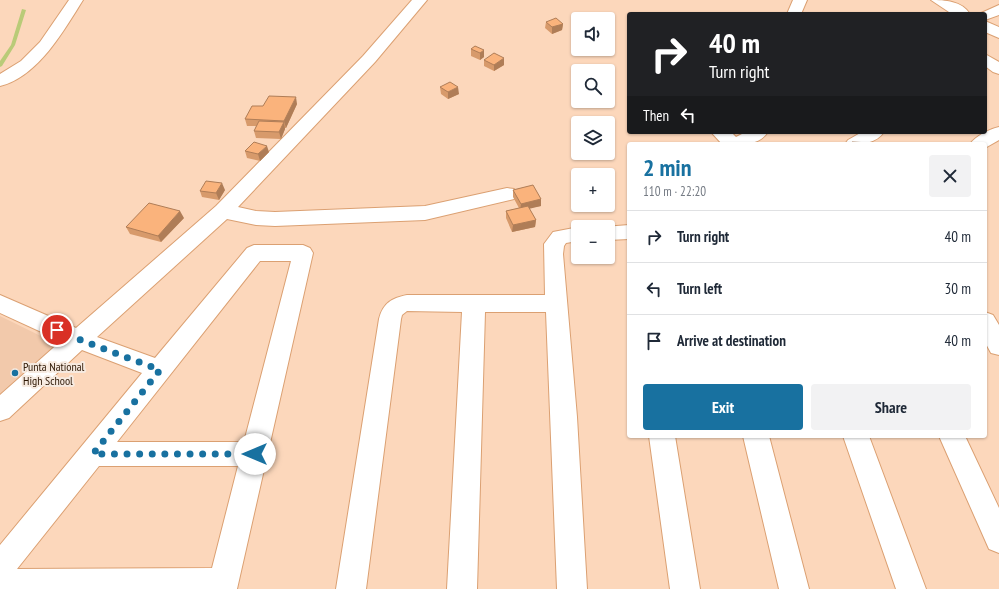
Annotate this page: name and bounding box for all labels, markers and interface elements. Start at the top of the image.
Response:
map controls [571,12,615,264]
button: sound [571,12,615,56]
text: 40 m [709,24,760,61]
icon: right [643,28,695,80]
text: Turn right [709,60,769,83]
button: search [571,64,615,108]
icon: left [677,104,699,126]
text: Then [643,106,669,125]
button: layers [571,116,615,160]
text: 2 min [643,152,691,183]
button: close [929,155,971,197]
button: + [571,168,615,212]
text: 110 m · 22:20 [643,183,706,200]
button: − [571,220,615,264]
icon: right [643,226,665,248]
text: Turn right [677,227,729,246]
text: 40 m [945,227,971,246]
icon: left [643,278,665,300]
text: Turn left [677,279,722,298]
text: 30 m [945,279,971,298]
pin [40,313,74,347]
icon: arrive [46,319,68,341]
icon: arrive [643,330,665,352]
text: Arrive at destination [677,331,786,350]
text: 40 m [945,331,971,350]
place label: Punta National High School [23,359,85,388]
marker: Punta National High School [10,368,20,378]
button: Exit [643,384,803,430]
button: Share [811,384,971,430]
position arrow [234,433,276,475]

